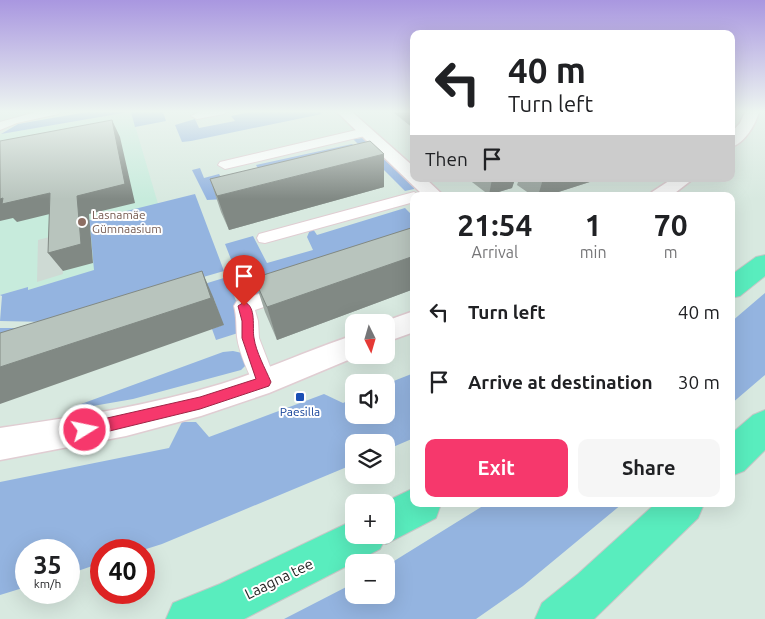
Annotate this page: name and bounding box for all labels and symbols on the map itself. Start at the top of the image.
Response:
place label: Lasnamäe Gümnaasium [92,208,162,235]
marker: Lasnamäe Gümnaasium [76,216,88,228]
pin [223,255,265,306]
north arrow [345,314,395,364]
marker: Paesilla [294,391,306,403]
position arrow [58,403,110,455]
place label: Paesilla [280,405,320,418]
speed limit sign: 40 [90,539,155,604]
street label: Laagna tee [242,555,316,602]

